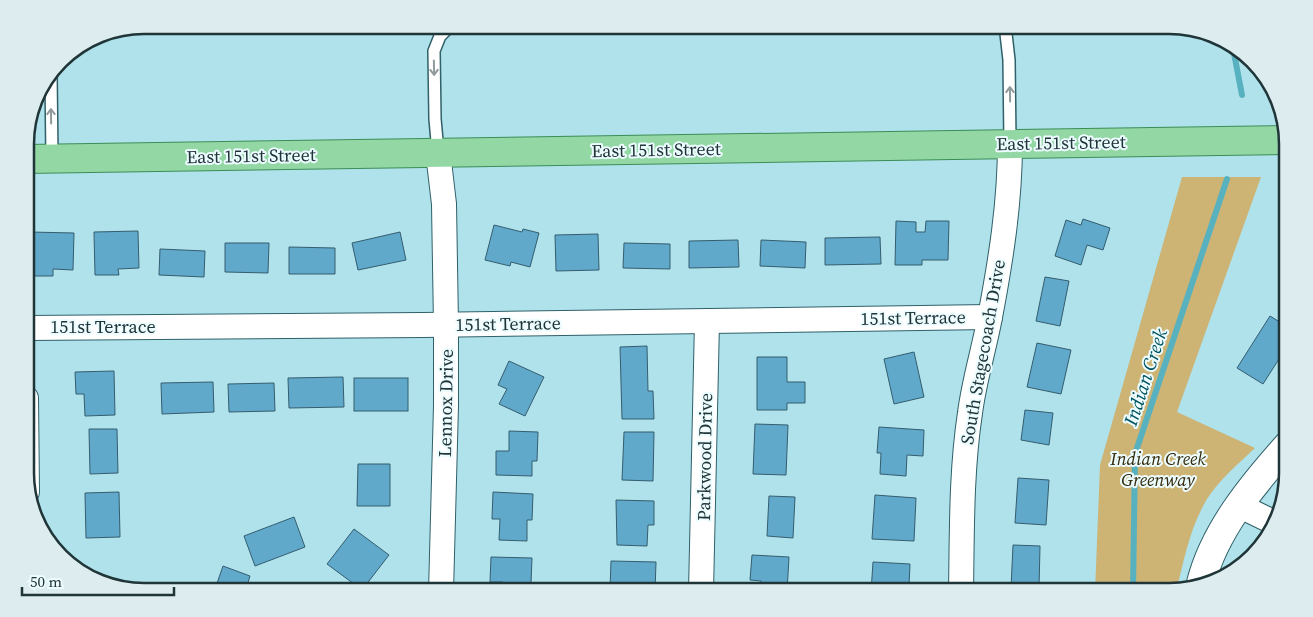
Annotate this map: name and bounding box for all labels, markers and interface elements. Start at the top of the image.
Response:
one-way arrow [429,60,439,76]
one-way arrow [1005,87,1014,103]
one-way arrow [46,108,56,124]
street label: East 151st Street [996,129,1126,156]
street label: East 151st Street [591,136,721,163]
street label: East 151st Street [186,142,316,169]
street label: South Stagecoach Drive [954,258,1011,446]
street label: 151st Terrace [860,304,966,331]
street label: 151st Terrace [455,310,561,337]
street label: 151st Terrace [50,314,156,339]
water label: Indian Creek [1117,325,1173,430]
street label: Lennox Drive [432,349,459,457]
street label: Parkwood Drive [691,393,718,521]
park label: Indian Creek Greenway [1109,446,1206,492]
scale bar [22,564,175,596]
text: 50 m [30,571,62,592]

